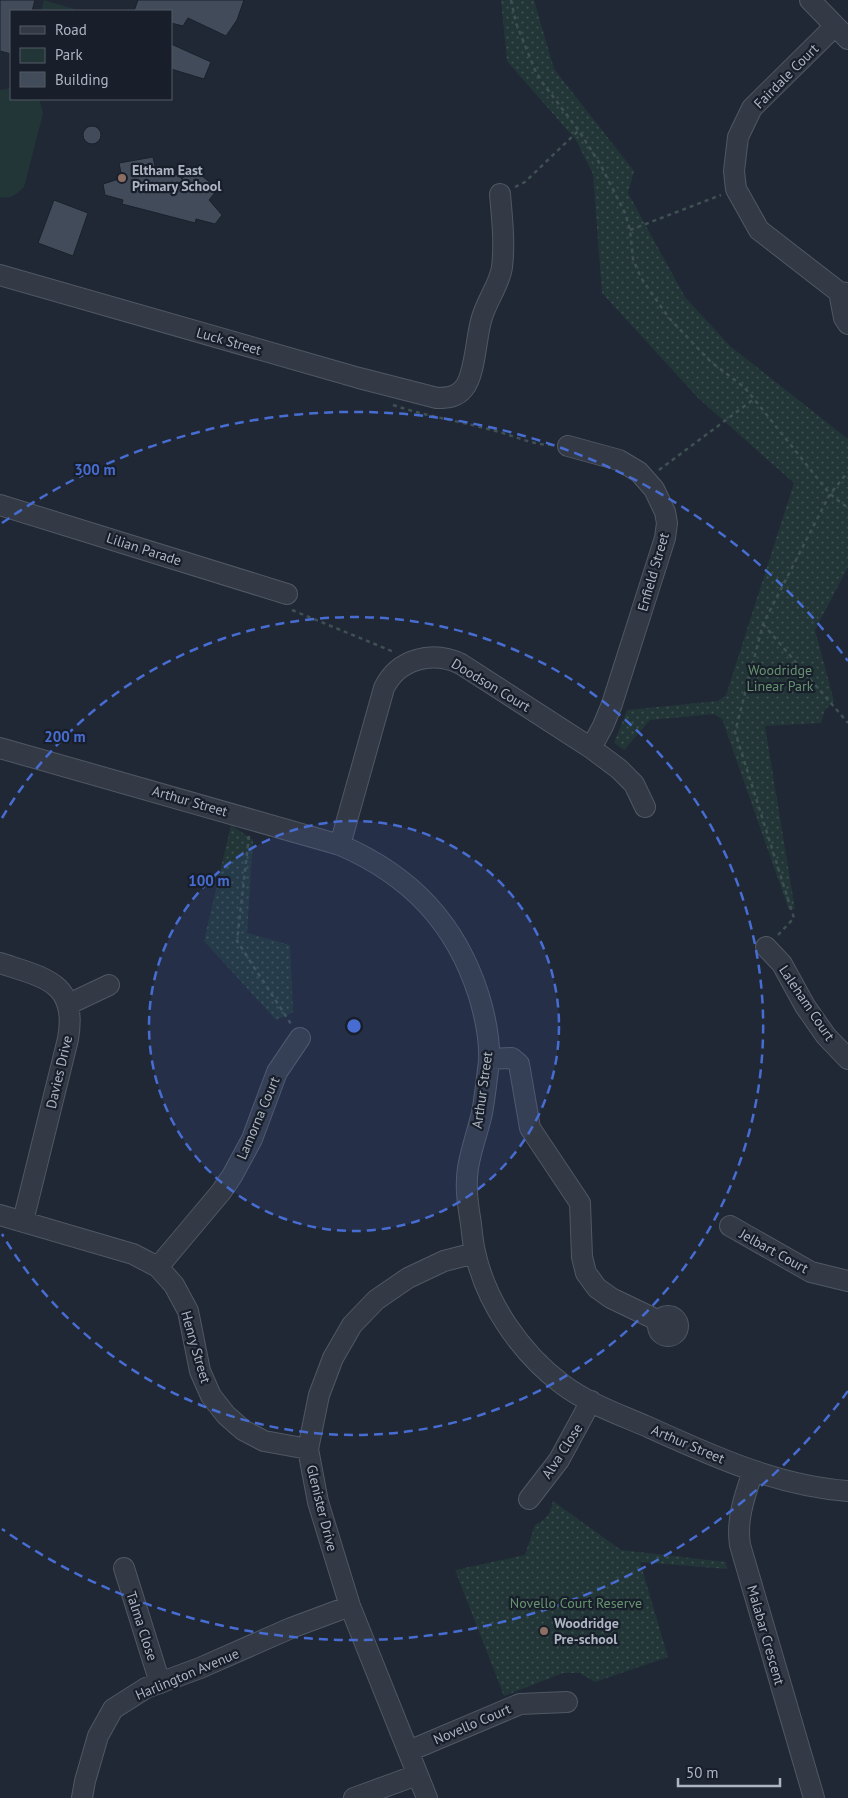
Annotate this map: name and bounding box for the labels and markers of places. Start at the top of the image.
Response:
place label: Eltham East Primary School [132,161,222,195]
marker: Eltham East Primary School [116,172,128,184]
centre of rings [345,1017,363,1035]
place label: Woodridge Pre-school [554,1614,619,1648]
marker: Woodridge Pre-school [538,1625,550,1637]

